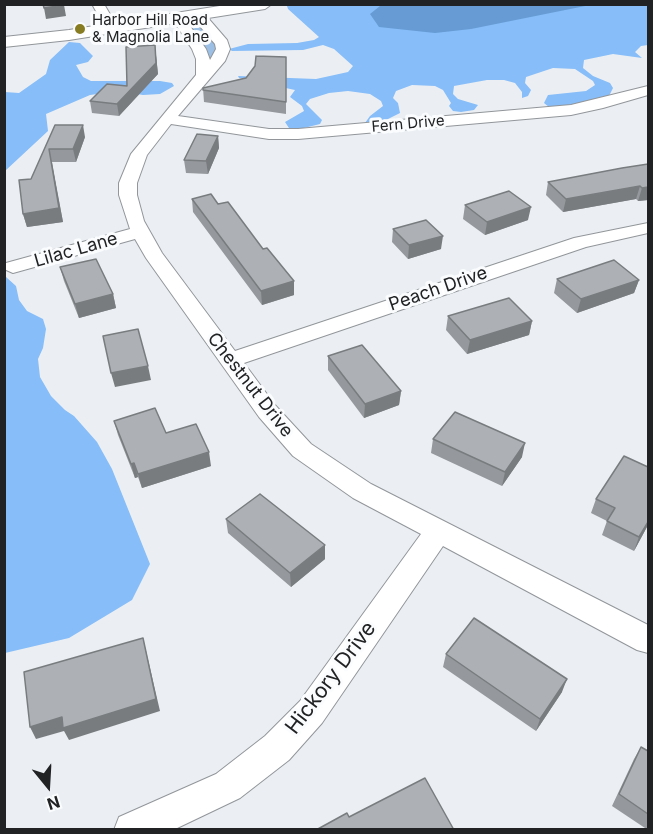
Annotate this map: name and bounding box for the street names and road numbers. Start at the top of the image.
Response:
street label: Fern Drive [371,112,445,136]
street label: Lilac Lane [32,228,120,272]
street label: Peach Drive [386,262,490,316]
street label: Chestnut Drive [203,328,297,442]
street label: Hickory Drive [280,617,382,739]

